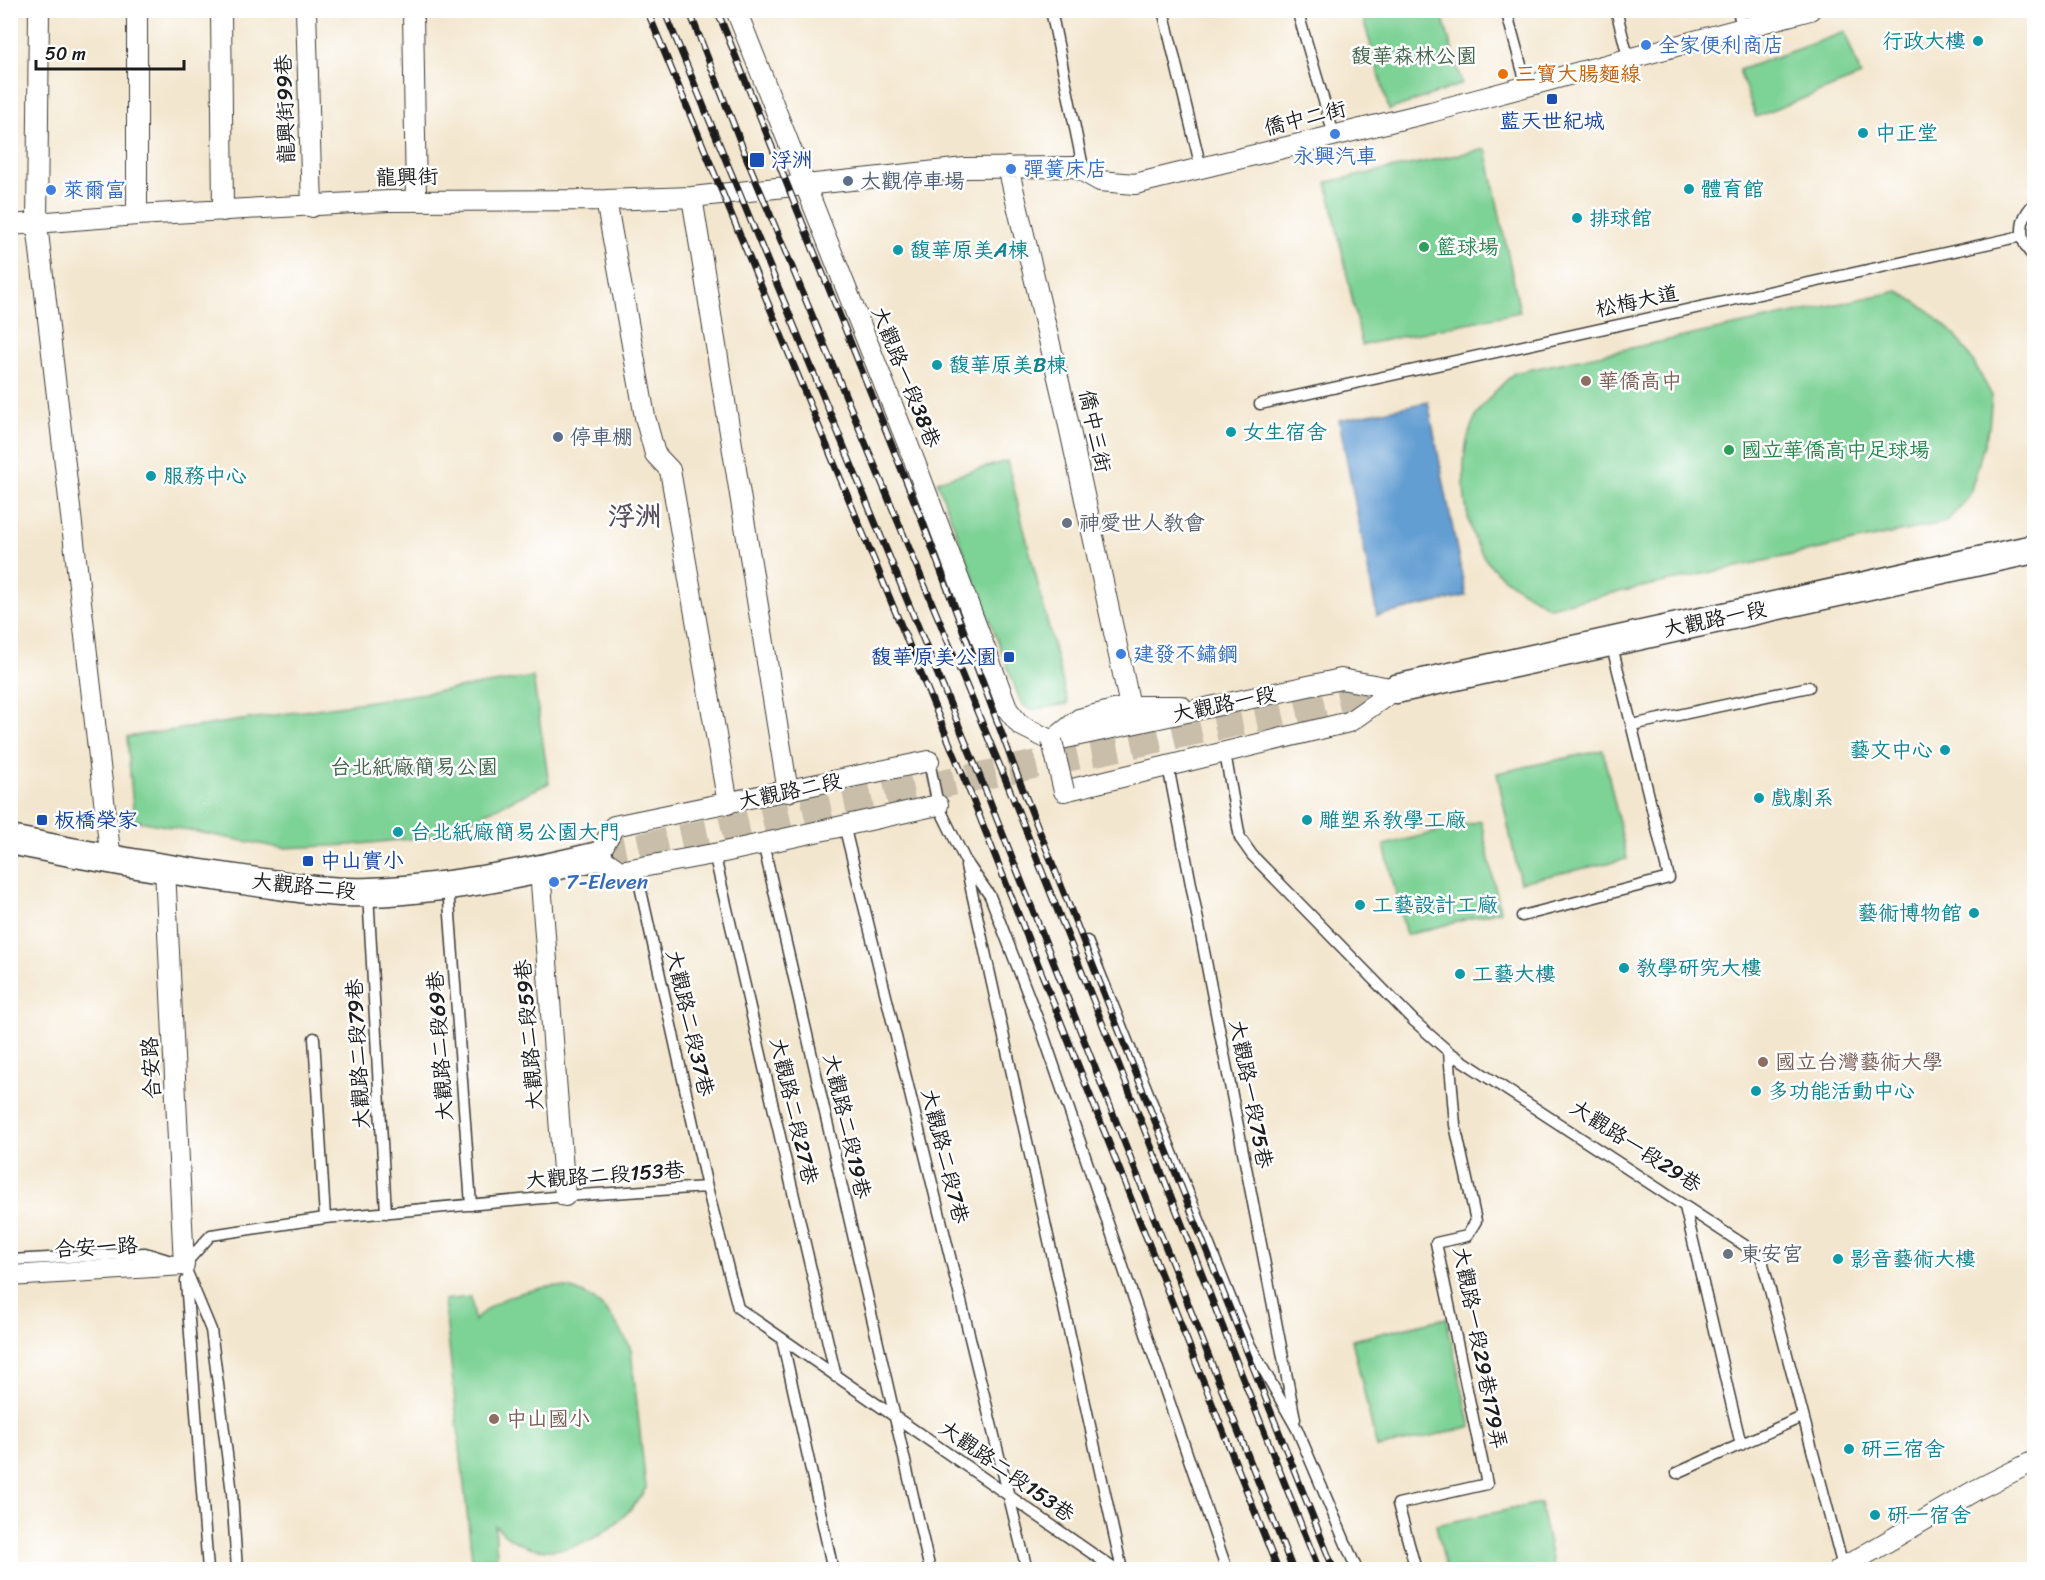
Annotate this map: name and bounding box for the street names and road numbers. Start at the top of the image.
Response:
street label: 龍興街99巷 [264,53,306,165]
street label: 僑中二街 [1260,89,1350,147]
street label: 龍興街 [375,157,439,197]
street label: 松梅大道 [1592,274,1682,328]
street label: 大觀路一段38巷 [860,300,952,454]
street label: 僑中三街 [1068,386,1122,476]
street label: 大觀路一段 [1660,589,1770,649]
street label: 大觀路一段 [1169,674,1279,734]
street label: 大觀路二段 [735,761,845,821]
street label: 大觀路二段 [250,862,358,910]
street label: 大觀路二段37巷 [655,946,725,1100]
street label: 大觀路二段59巷 [503,958,555,1112]
street label: 大觀路二段69巷 [416,969,464,1123]
street label: 大觀路二段79巷 [335,978,381,1130]
street label: 大觀路一段75巷 [1218,1016,1284,1172]
street label: 大觀路二段27巷 [759,1034,829,1188]
street label: 合安路 [130,1036,172,1100]
street label: 大觀路二段19巷 [812,1050,882,1202]
street label: 大觀路二段7巷 [910,1084,980,1228]
street label: 大觀路一段29巷 [1562,1089,1710,1203]
street label: 大觀路二段153巷 [524,1150,686,1200]
street label: 合安一路 [53,1226,139,1268]
street label: 大觀路一段29巷179弄 [1442,1243,1518,1453]
street label: 大觀路二段153巷 [931,1410,1083,1532]

